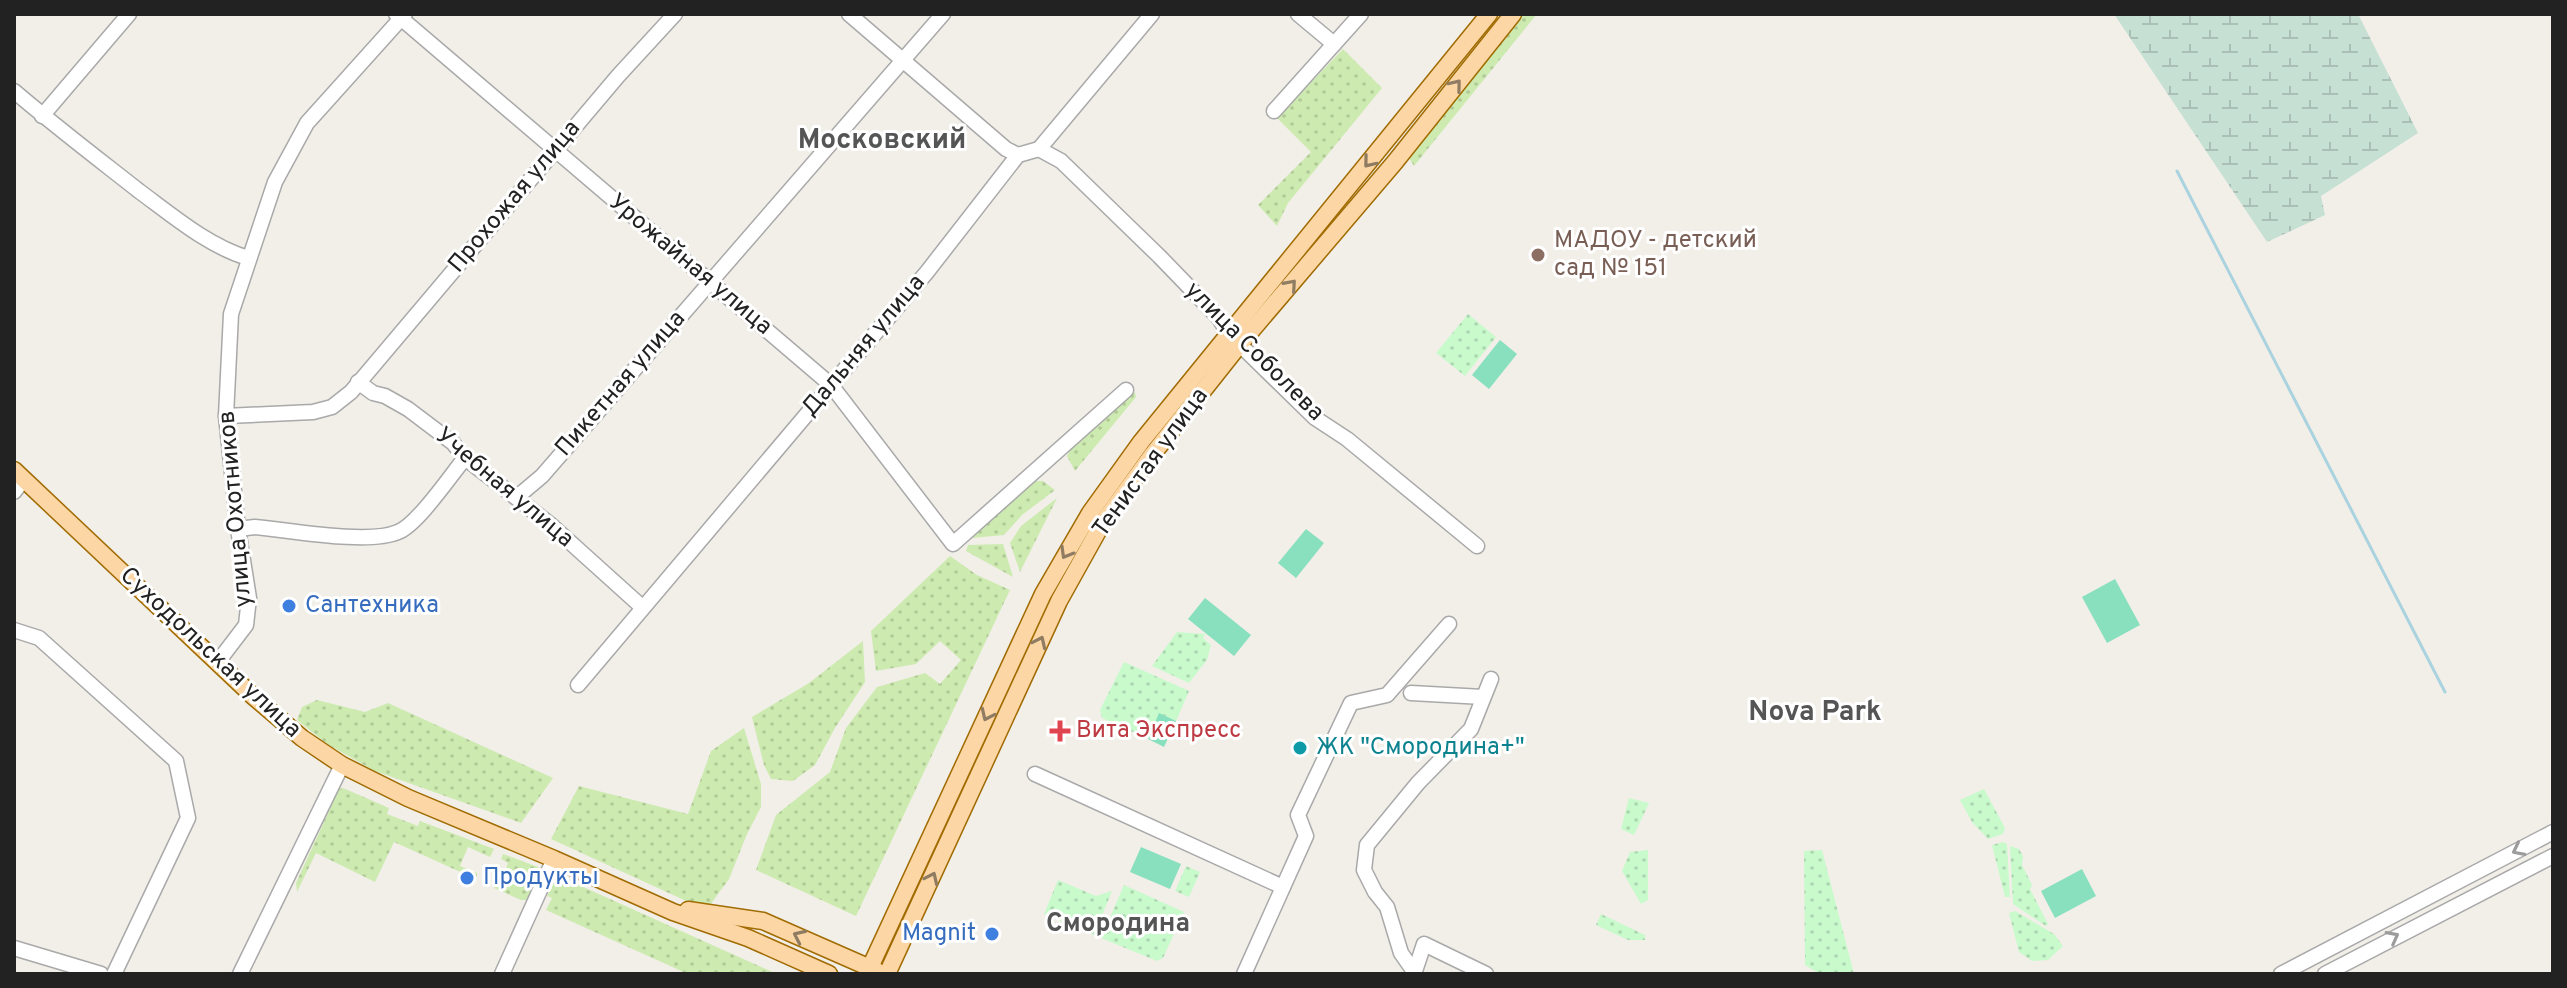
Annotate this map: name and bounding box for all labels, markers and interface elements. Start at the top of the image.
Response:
one-way arrow [1447,79,1461,94]
street label: Прохожая улица [442,115,588,279]
district label: Московский [798,123,966,159]
one-way arrow [1364,152,1379,167]
street label: Урожайная улица [602,188,778,342]
place label: МАДОУ - детский сад № 151 [1554,226,1757,284]
marker: МАДОУ - детский сад № 151 [1529,246,1547,264]
street label: Дальняя улица [796,269,932,423]
street label: улица Соболева [1178,276,1330,428]
one-way arrow [1281,280,1296,294]
street label: Пикетная улица [549,305,693,463]
street label: Тенистая улица [1087,382,1215,544]
street label: улица Охотников [212,409,260,609]
street label: Учебная улица [429,421,579,555]
one-way arrow [1060,545,1076,559]
street label: Суходольская улица [113,561,307,745]
place label: Сантехника [305,591,439,621]
marker: Сантехника [280,597,298,615]
one-way arrow [1030,635,1046,650]
district label: Nova Park [1748,695,1882,731]
one-way arrow [981,707,997,722]
place label: Вита Экспресс [1076,716,1241,746]
marker: Вита Экспресс [1051,722,1069,740]
place label: ЖК "Смородина+" [1316,733,1525,763]
marker: ЖК "Смородина+" [1291,739,1309,757]
one-way arrow [2511,841,2526,856]
place label: Продукты [483,863,599,893]
marker: Продукты [458,869,476,887]
one-way arrow [922,872,938,886]
district label: Смородина [1046,908,1190,941]
place label: Magnit [902,919,976,949]
marker: Magnit [983,925,1001,943]
one-way arrow [792,930,807,946]
one-way arrow [2385,932,2400,947]

